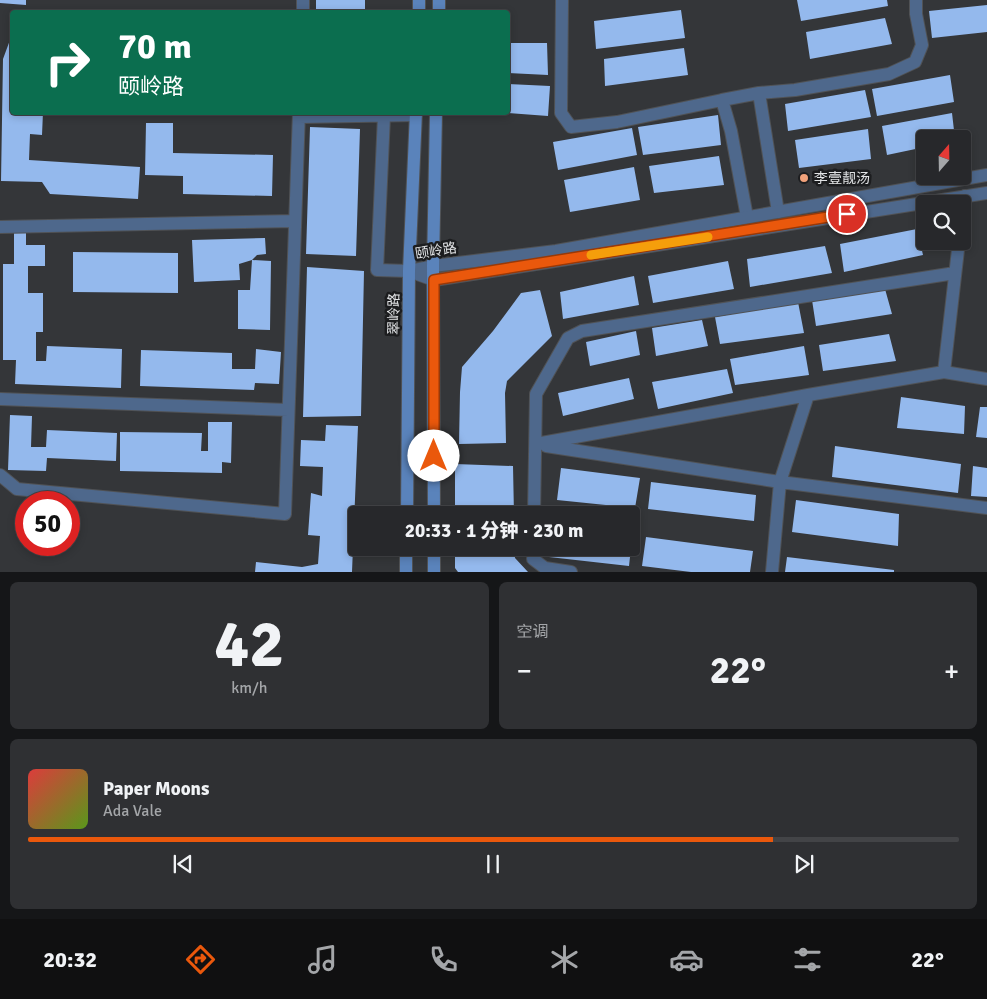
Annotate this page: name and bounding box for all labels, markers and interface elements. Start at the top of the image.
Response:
text: 70 m [118,25,192,68]
icon: right [35,30,100,95]
text: 颐岭路 [118,73,184,100]
north arrow [916,130,971,185]
map controls [916,130,971,250]
place label: 李壹靓汤 [814,170,870,187]
marker: 李壹靓汤 [798,172,810,184]
pin [826,193,868,235]
button: search [916,195,971,250]
icon: arrive [833,200,861,228]
street label: 颐岭路 [414,239,458,263]
street label: 翠岭路 [385,293,403,335]
position arrow [407,429,459,481]
speed limit sign: 50 [15,491,80,556]
text: 20:33 · 1 分钟 · 230 m [405,519,583,543]
text: 42 [214,605,284,685]
text: 空调 [517,622,549,642]
text: 22° [710,647,766,694]
text: − [517,654,532,688]
text: + [944,654,959,688]
text: km/h [231,678,267,698]
text: Paper Moons [103,777,209,801]
text: Ada Vale [103,801,162,821]
icon: previous [169,850,197,878]
icon: pause [479,850,507,878]
icon: next [790,850,818,878]
icon: directions [183,942,218,977]
icon: music [305,942,340,977]
icon: phone [426,942,461,977]
icon: climate [547,942,582,977]
icon: car [669,942,704,977]
icon: filters [790,942,825,977]
text: 20:32 [43,946,97,973]
text: 22° [911,946,944,973]

